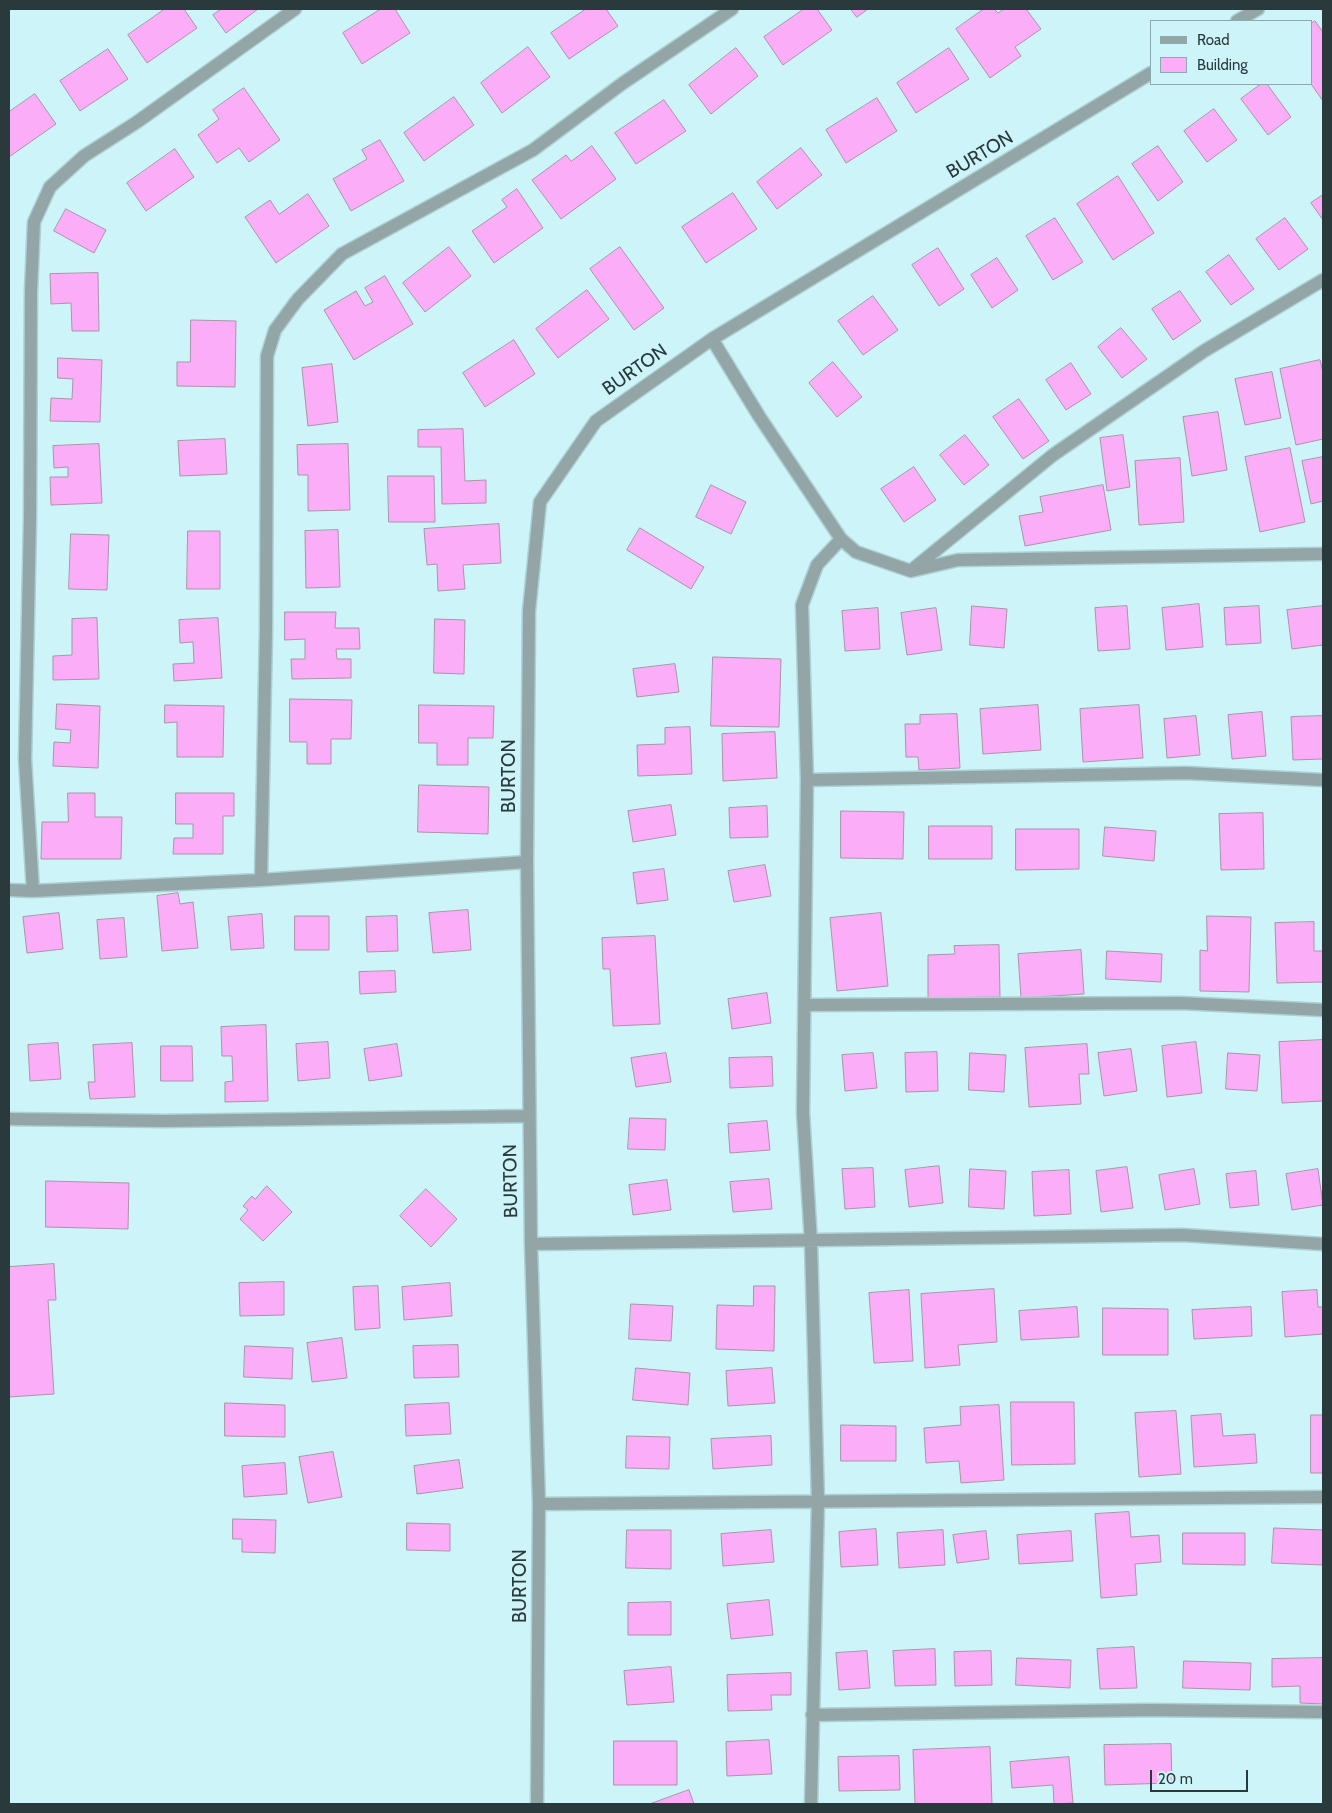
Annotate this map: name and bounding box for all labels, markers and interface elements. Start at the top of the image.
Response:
legend [1150,20,1312,85]
text: Road [1197,31,1230,49]
text: Building [1197,56,1248,74]
street label: BURTON [942,126,1018,184]
street label: BURTON [598,339,672,401]
street label: BURTON [498,739,520,813]
street label: BURTON [499,1144,523,1218]
street label: BURTON [509,1549,531,1623]
scale bar [1152,1760,1250,1792]
text: 20 m [1158,1770,1193,1788]

